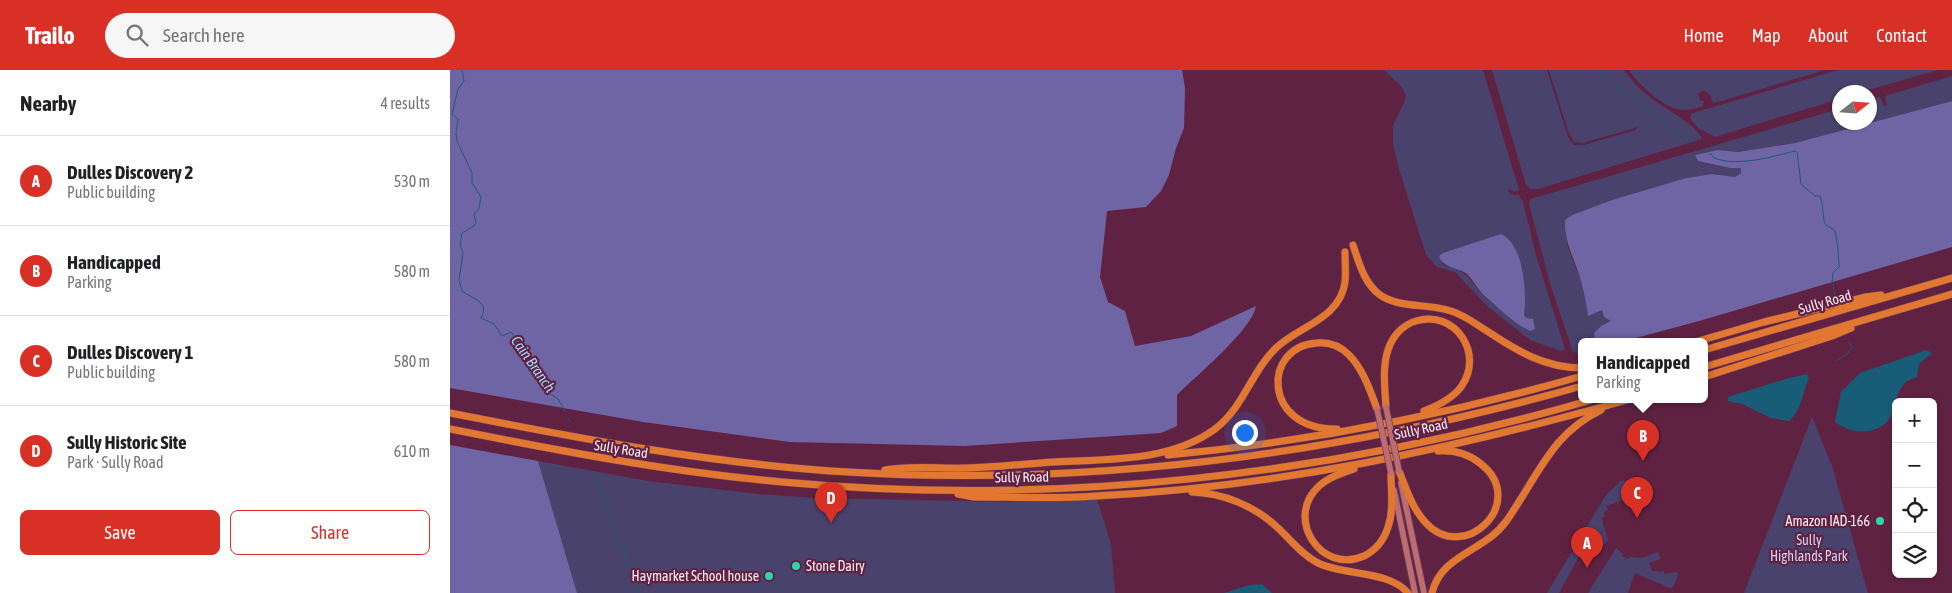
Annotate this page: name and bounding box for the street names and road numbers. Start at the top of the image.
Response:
street label: Sully Road [1797,287,1853,317]
street label: Sully Road [1393,416,1449,442]
street label: Sully Road [593,437,649,461]
street label: Sully Road [995,469,1049,485]

